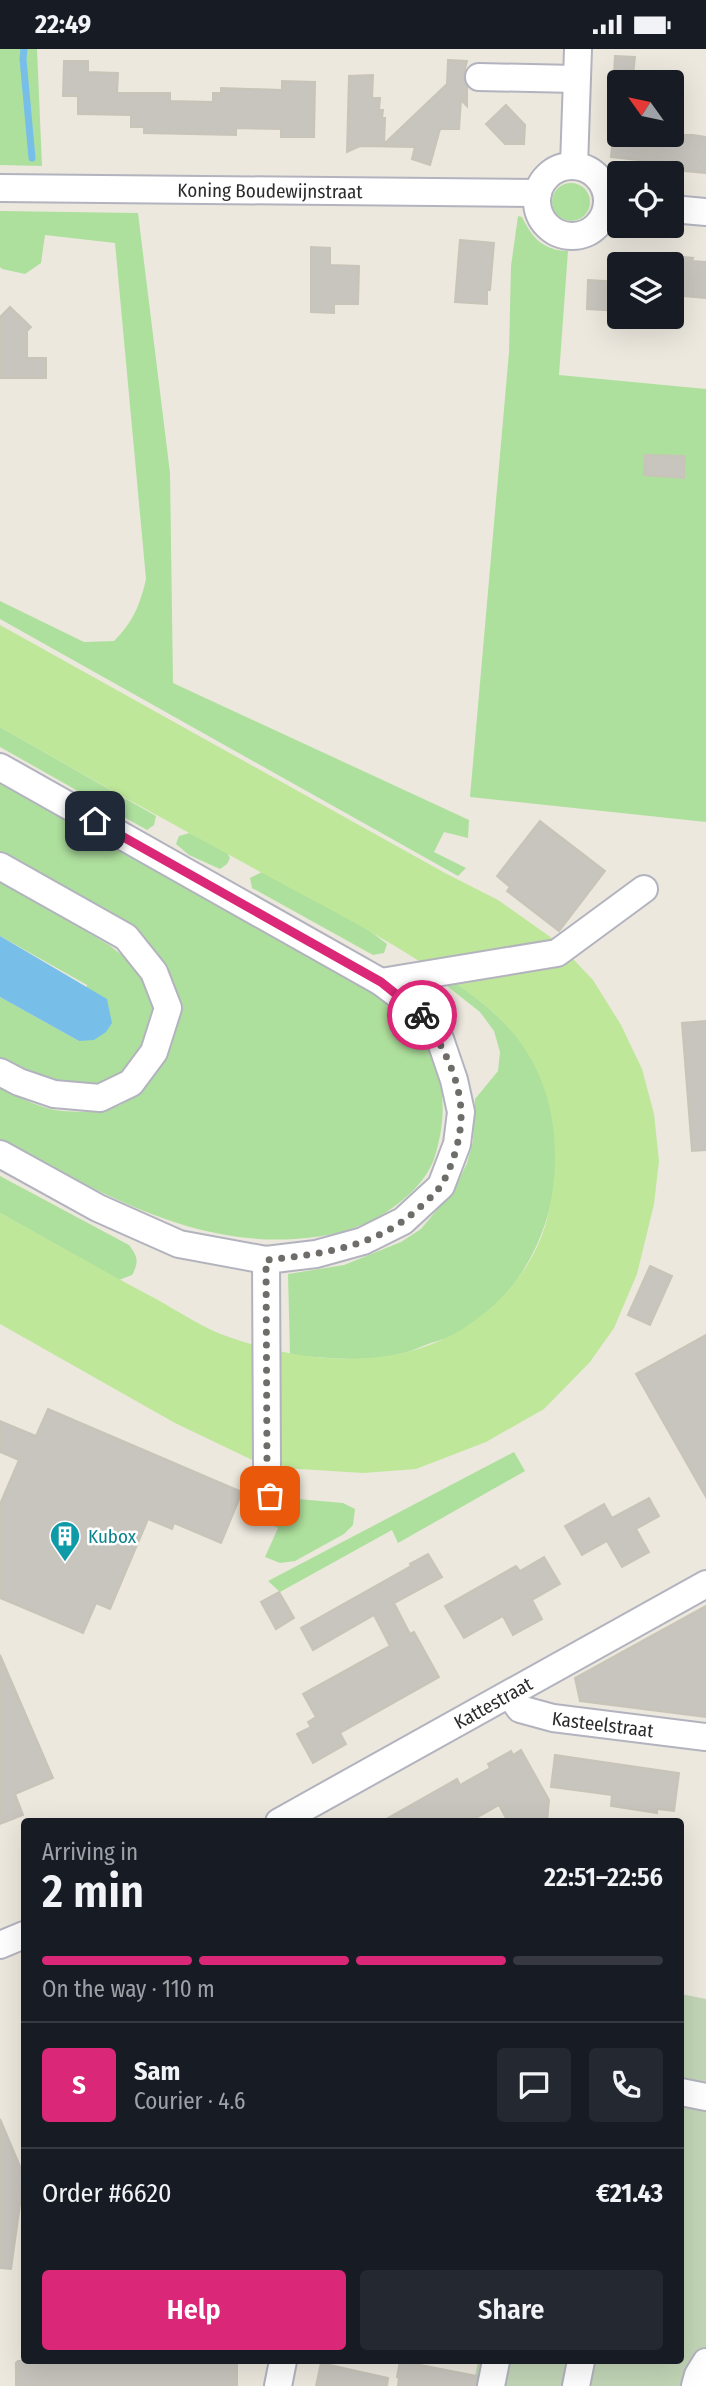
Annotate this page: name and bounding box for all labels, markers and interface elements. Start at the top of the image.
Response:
text: 22:49 [35,9,91,40]
north arrow [607,70,684,147]
map controls [607,70,684,329]
button: locate [607,161,684,238]
street label: Koning Boudewijnstraat [177,179,363,203]
button: layers [607,252,684,329]
pin [65,791,125,851]
icon: home [76,802,114,840]
courier [387,980,457,1050]
icon: bike [403,996,441,1034]
pin [240,1466,300,1526]
icon: bag [251,1477,289,1515]
building icon: Kubox [48,1519,82,1563]
place label: Kubox [88,1525,137,1548]
street label: Kattestraat [450,1672,537,1734]
street label: Kasteelstraat [551,1707,656,1742]
text: Arriving in [42,1838,138,1866]
text: 22:51–22:56 [544,1862,663,1893]
text: 2 min [42,1864,144,1919]
text: On the way · 110 m [42,1975,215,2003]
button: chat [497,2048,571,2122]
button: phone [589,2048,663,2122]
text: Sam [134,2056,180,2087]
text: S [72,2070,86,2101]
text: Courier · 4.6 [134,2087,245,2115]
text: Order #6620 [42,2178,171,2209]
text: €21.43 [596,2178,663,2209]
button: Help [42,2270,346,2350]
button: Share [360,2270,663,2350]

